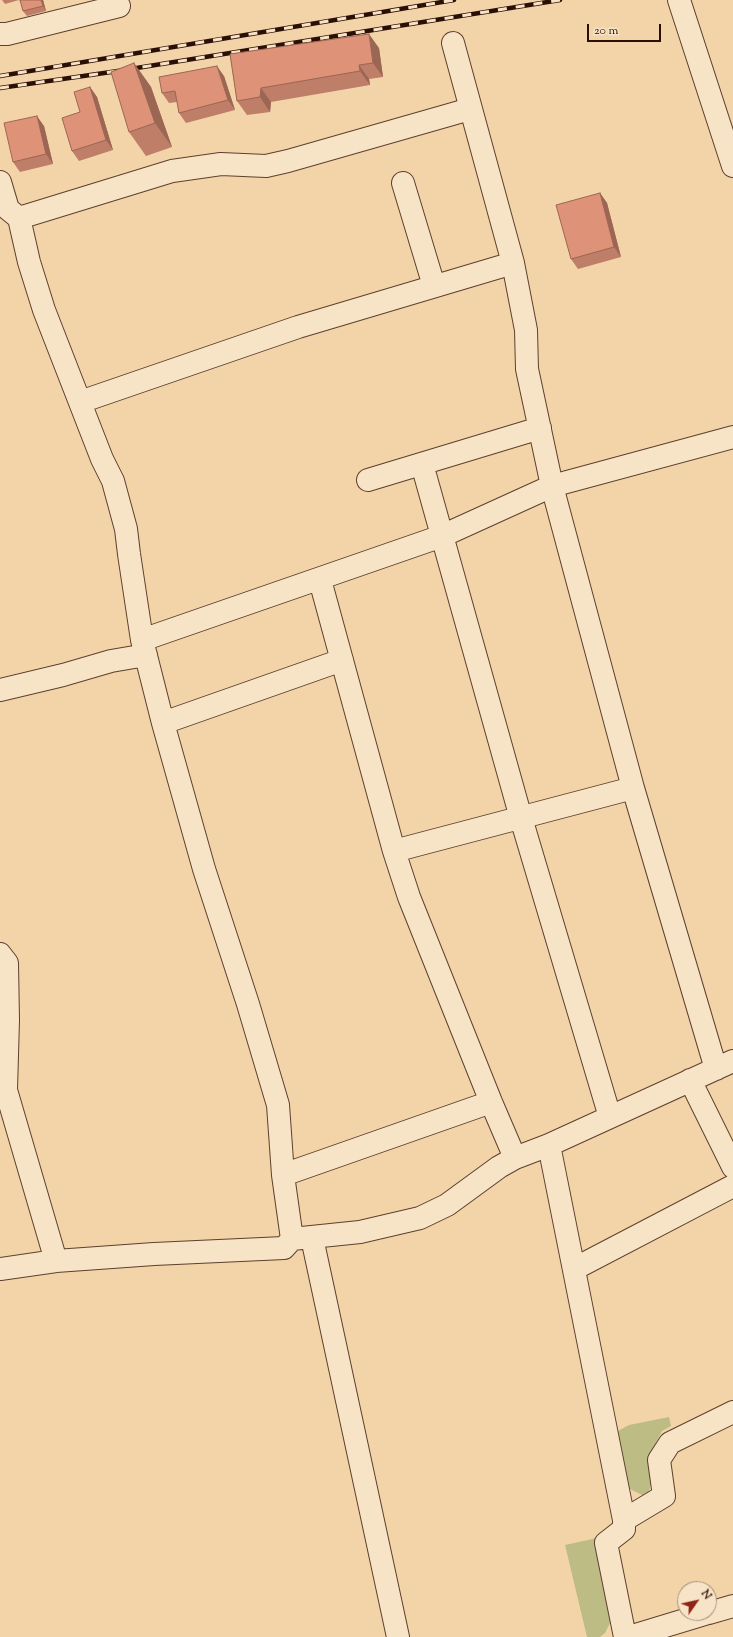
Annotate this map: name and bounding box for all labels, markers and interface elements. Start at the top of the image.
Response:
scale bar [589,16,663,42]
text: 20 m [594,22,618,40]
north arrow [677,1581,717,1621]
text: N [697,1587,715,1603]

